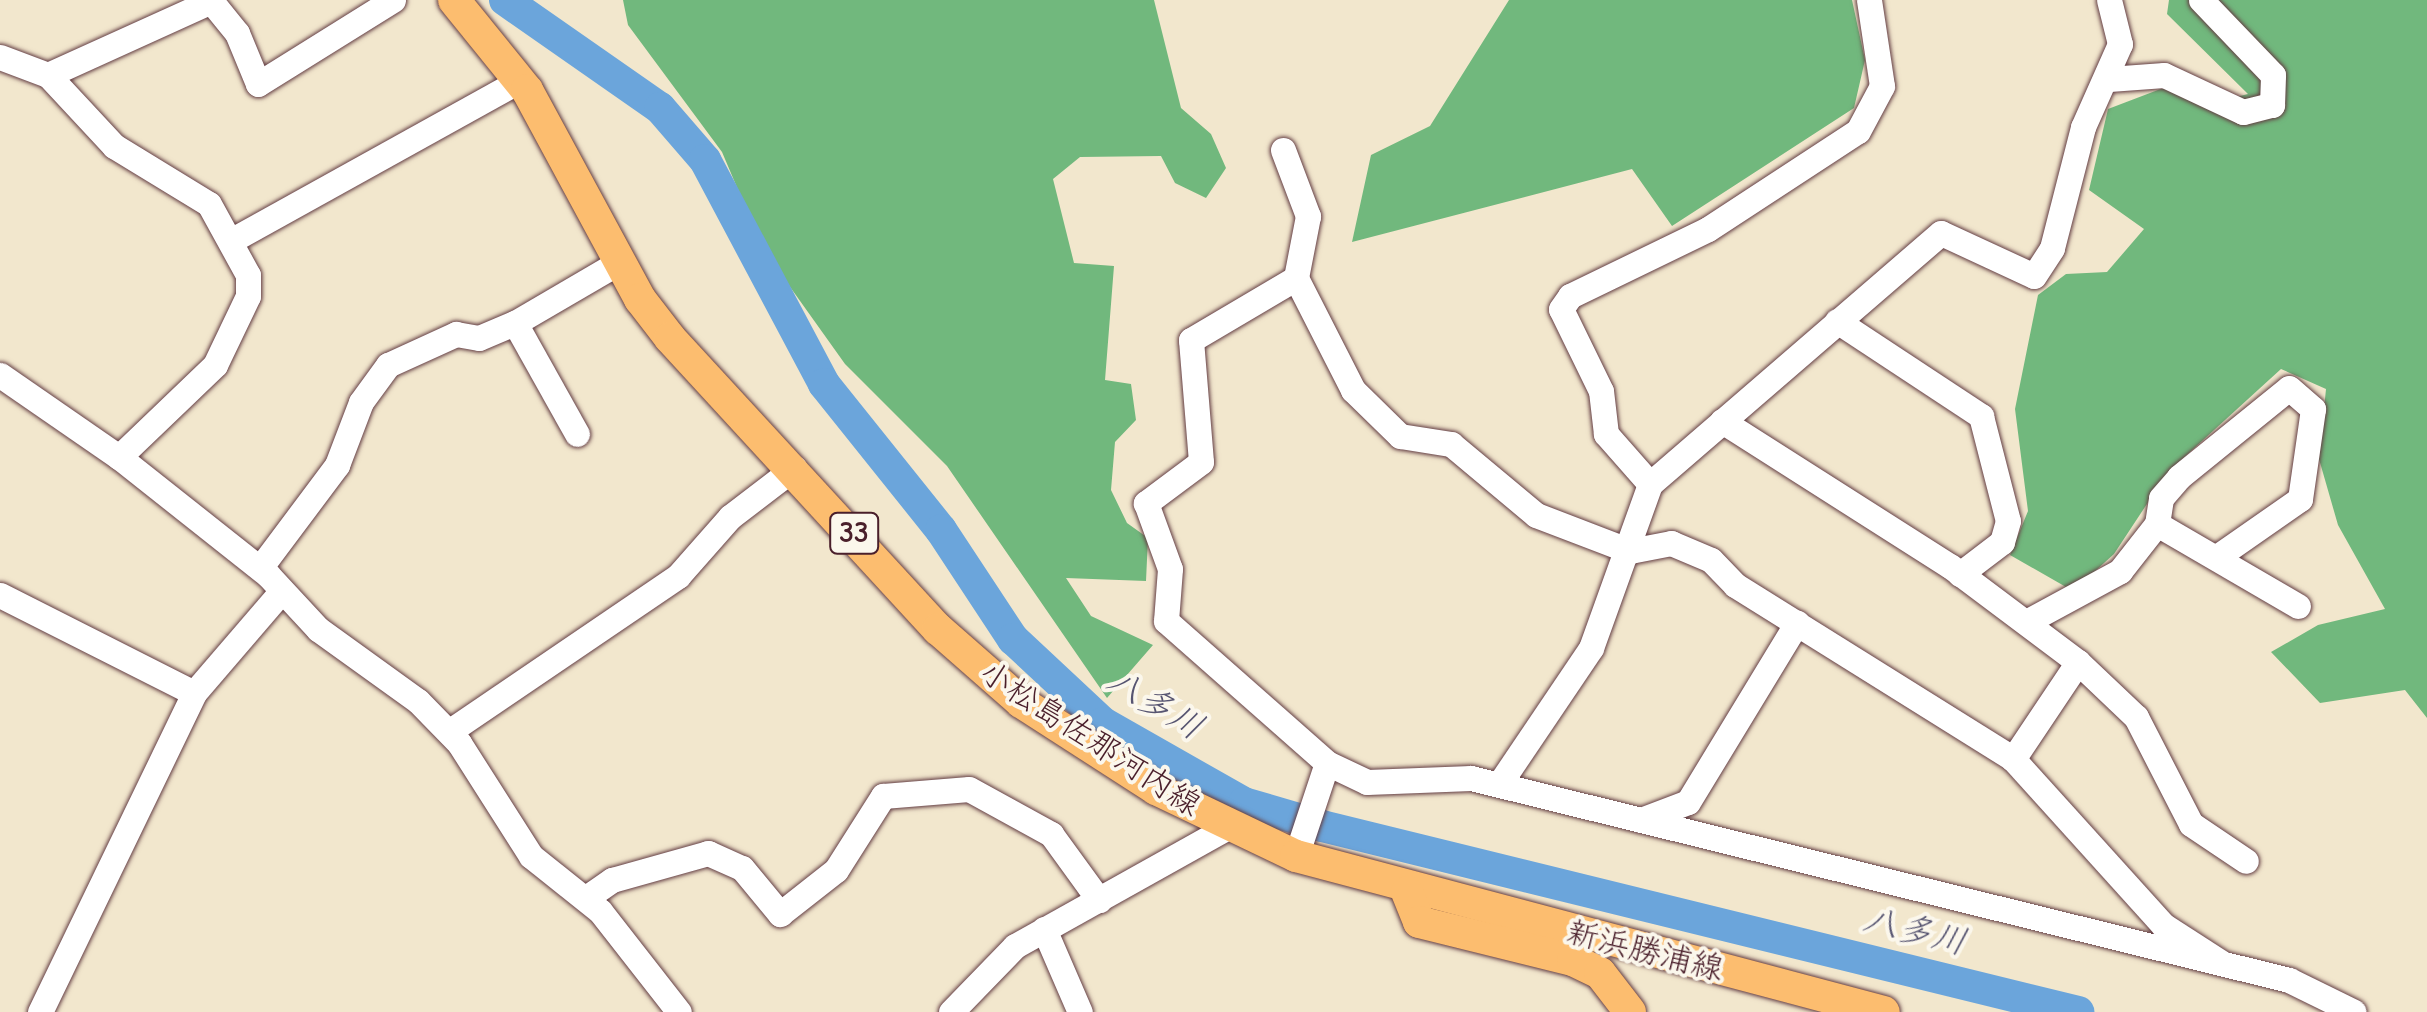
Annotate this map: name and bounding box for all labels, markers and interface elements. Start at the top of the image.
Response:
road number: 33 [829,508,879,558]
street label: 小松島佐那河内線 [972,653,1208,825]
water label: 八多川 [1099,659,1211,749]
water label: 八多川 [1859,898,1971,964]
street label: 新浜勝浦線 [1563,913,1727,989]

